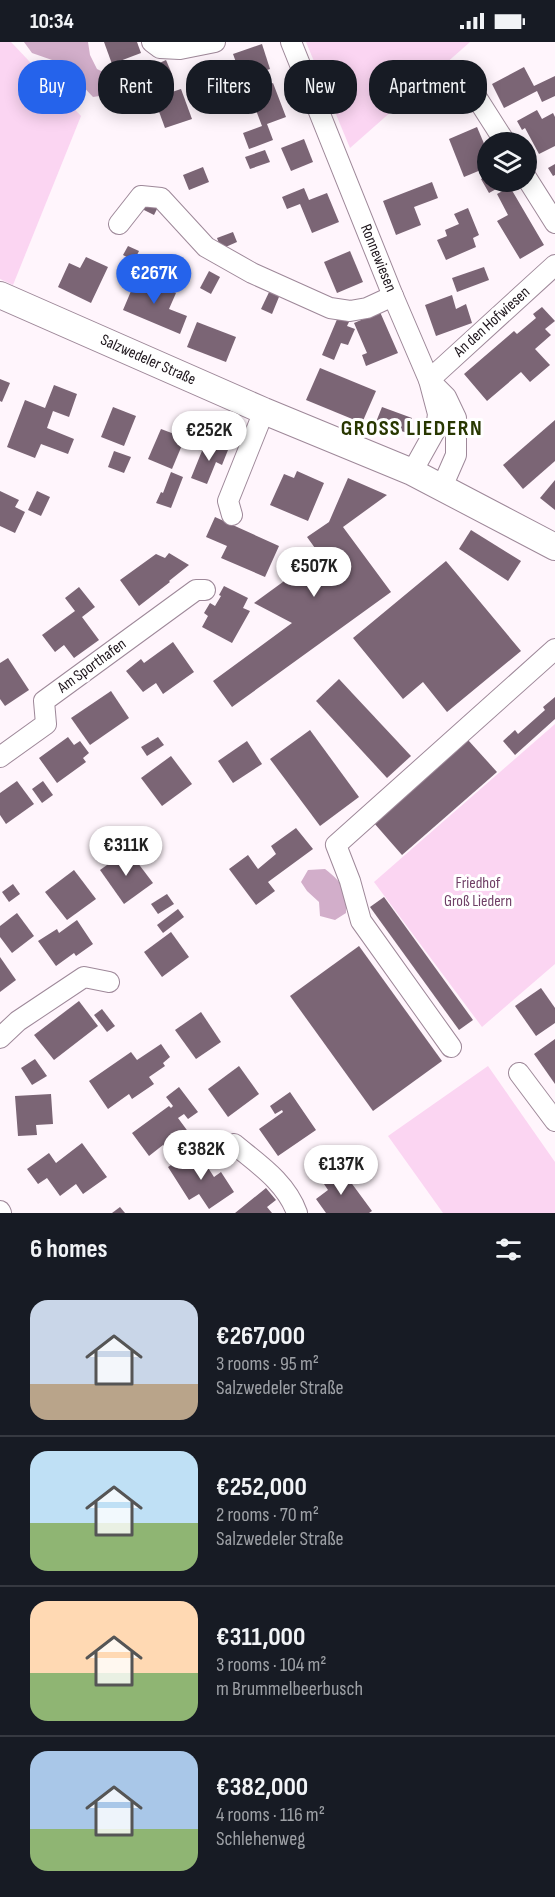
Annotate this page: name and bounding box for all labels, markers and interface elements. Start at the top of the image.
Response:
text: 10:34 [30,8,74,35]
chip: Buy [18,60,86,114]
chip: Rent [98,60,174,114]
chip: Filters [186,60,272,114]
chip: New [284,60,357,114]
chip: Apartment [369,60,487,114]
map controls [477,132,537,192]
button: layers [477,132,537,192]
street label: Ronnewiesen [356,221,400,295]
pin: €267K [112,254,196,305]
text: €267K [130,261,178,285]
street label: An den Hofwiesen [449,283,534,362]
street label: Salzwedeler Straße [97,331,199,389]
pin: €252K [167,411,251,462]
district label: GROSS LIEDERN [341,415,483,442]
text: €252K [186,418,232,442]
pin: €507K [272,547,356,598]
text: €507K [290,554,338,578]
street label: Am Sporthafen [53,635,130,698]
pin: €311K [84,826,168,877]
text: €311K [103,833,149,857]
park label: Friedhof Groß Liedern [444,874,512,911]
pin: €382K [159,1130,243,1181]
text: €382K [177,1137,225,1161]
pin: €137K [299,1145,383,1196]
text: €137K [318,1152,364,1176]
icon: filters [492,1233,525,1266]
text: 6 homes [30,1234,108,1265]
text: €267,000 [216,1321,305,1352]
icon: home [78,1324,150,1396]
text: 3 rooms · 95 m² [216,1352,319,1376]
text: Salzwedeler Straße [216,1376,344,1400]
text: €252,000 [216,1472,307,1503]
icon: home [78,1475,150,1547]
text: 2 rooms · 70 m² [216,1503,319,1527]
text: Salzwedeler Straße [216,1527,344,1551]
text: €311,000 [216,1622,305,1653]
icon: home [78,1625,150,1697]
text: 3 rooms · 104 m² [216,1653,326,1677]
text: m Brummelbeerbusch [216,1677,363,1701]
text: €382,000 [216,1772,308,1803]
icon: home [78,1775,150,1847]
text: 4 rooms · 116 m² [216,1803,325,1827]
text: Schlehenweg [216,1827,305,1851]

